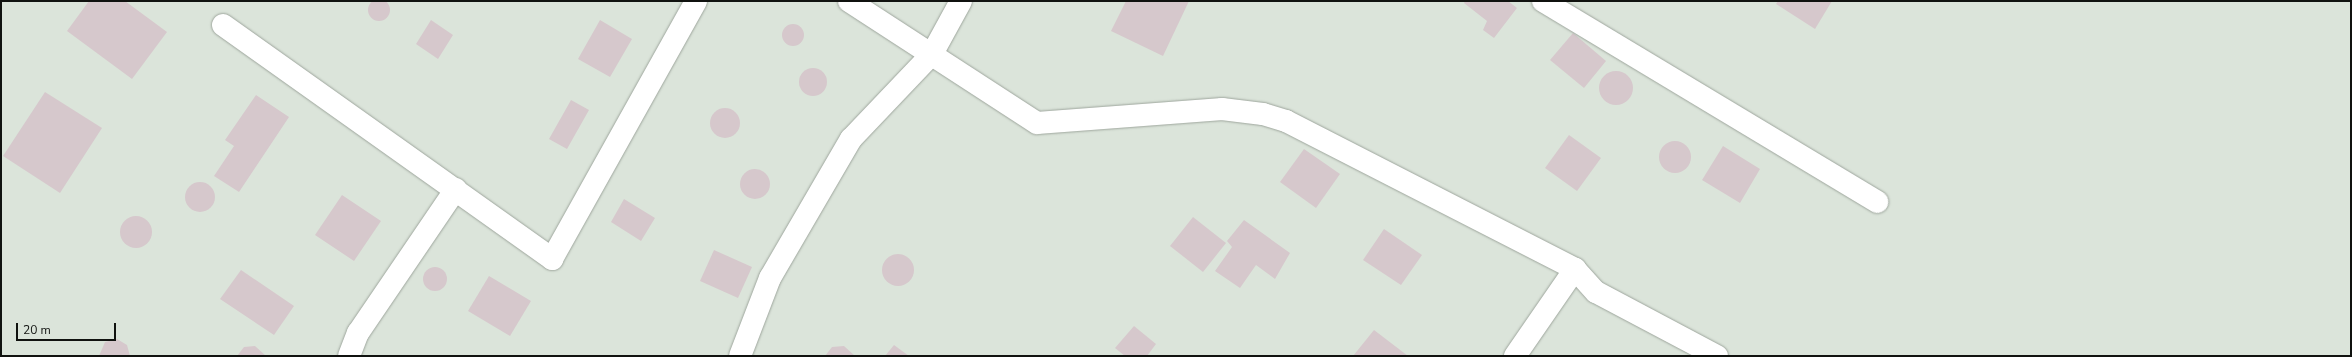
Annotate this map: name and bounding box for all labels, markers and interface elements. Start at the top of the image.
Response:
scale bar [18,315,118,341]
text: 20 m [23,322,51,338]

